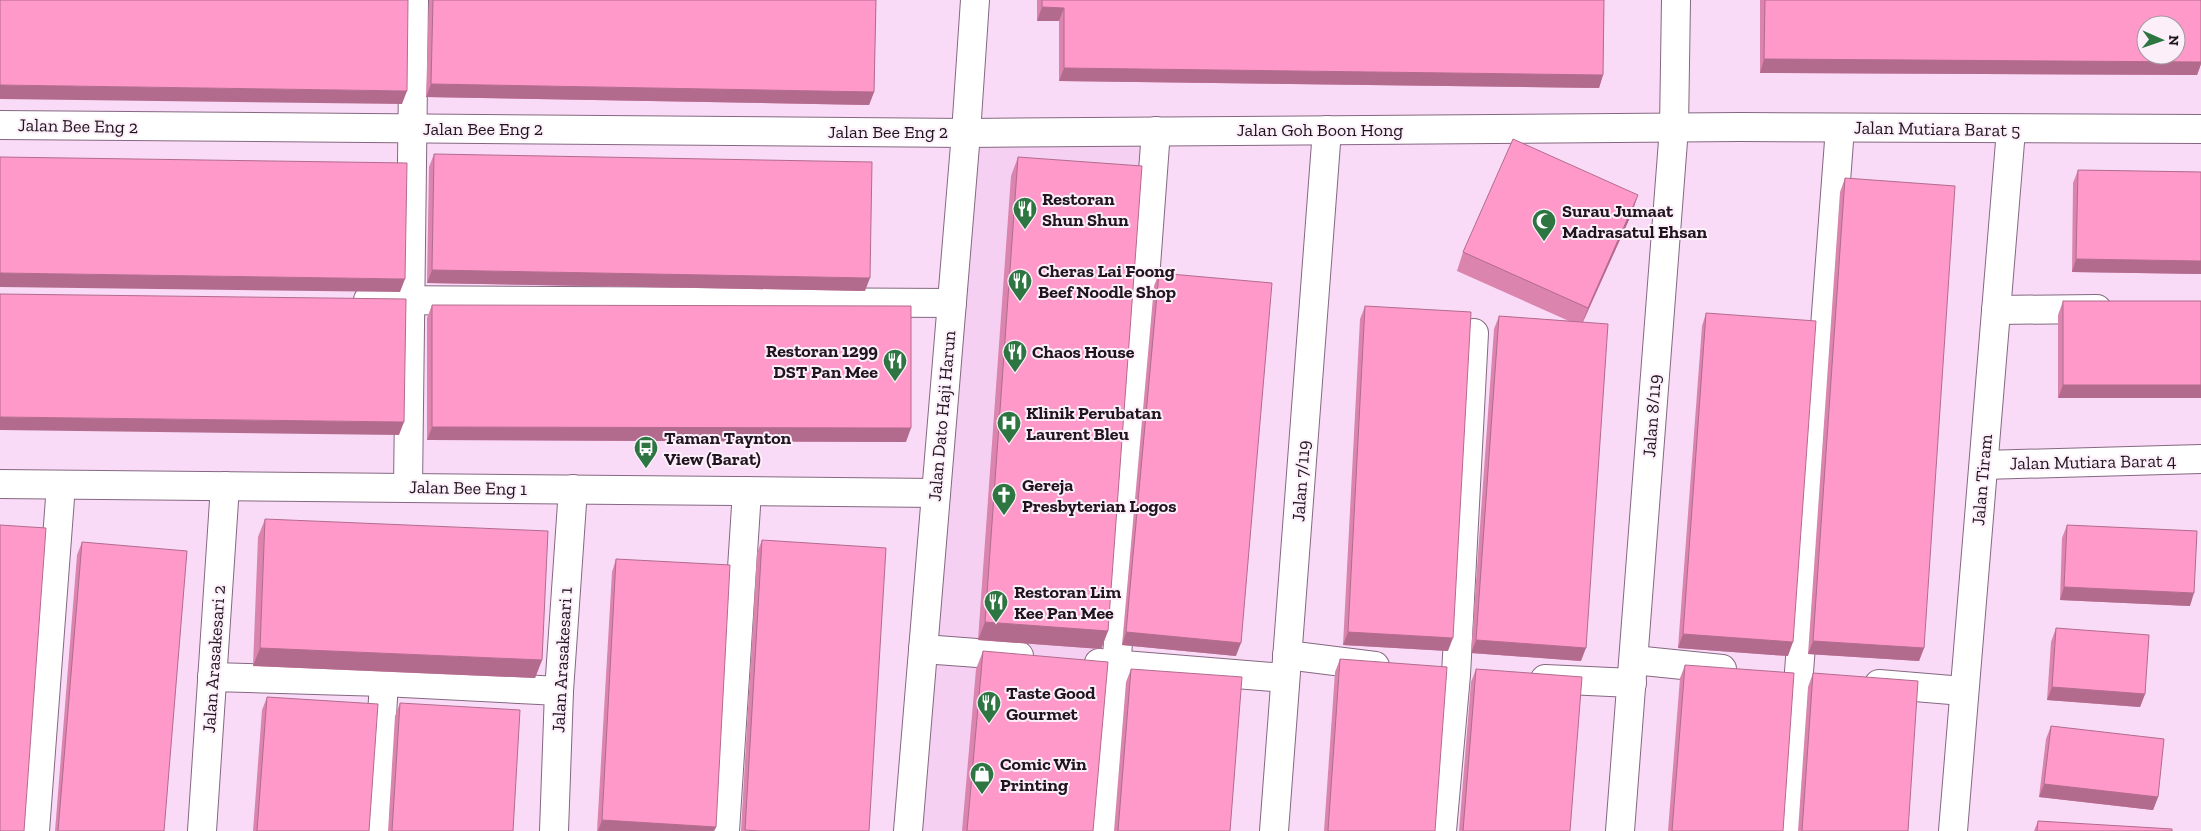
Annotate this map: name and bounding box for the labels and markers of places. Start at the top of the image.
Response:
place label: Restoran Shun Shun [1042,188,1129,231]
restaurant icon: Restoran Shun Shun [1012,196,1038,230]
place label: Surau Jumaat Madrasatul Ehsan [1562,200,1708,243]
mosque icon: Surau Jumaat Madrasatul Ehsan [1531,208,1557,242]
place label: Cheras Lai Foong Beef Noodle Shop [1038,260,1176,303]
restaurant icon: Cheras Lai Foong Beef Noodle Shop [1007,268,1033,302]
restaurant icon: Chaos House [1002,339,1028,373]
place label: Restoran 1299 DST Pan Mee [766,340,878,383]
place label: Chaos House [1032,341,1135,363]
restaurant icon: Restoran 1299 DST Pan Mee [882,348,908,382]
place label: Klinik Perubatan Laurent Bleu [1026,402,1162,445]
hospital icon: Klinik Perubatan Laurent Bleu [996,410,1022,444]
place label: Taman Taynton View (Barat) [664,427,792,470]
bus stop icon: Taman Taynton View (Barat) [633,435,659,469]
place label: Gereja Presbyterian Logos [1022,474,1177,517]
church icon: Gereja Presbyterian Logos [991,482,1017,516]
place label: Restoran Lim Kee Pan Mee [1014,581,1121,624]
restaurant icon: Restoran Lim Kee Pan Mee [983,589,1009,623]
place label: Taste Good Gourmet [1006,682,1096,725]
restaurant icon: Taste Good Gourmet [976,690,1002,724]
place label: Comic Win Printing [1000,753,1087,796]
shop icon: Comic Win Printing [969,761,995,795]

